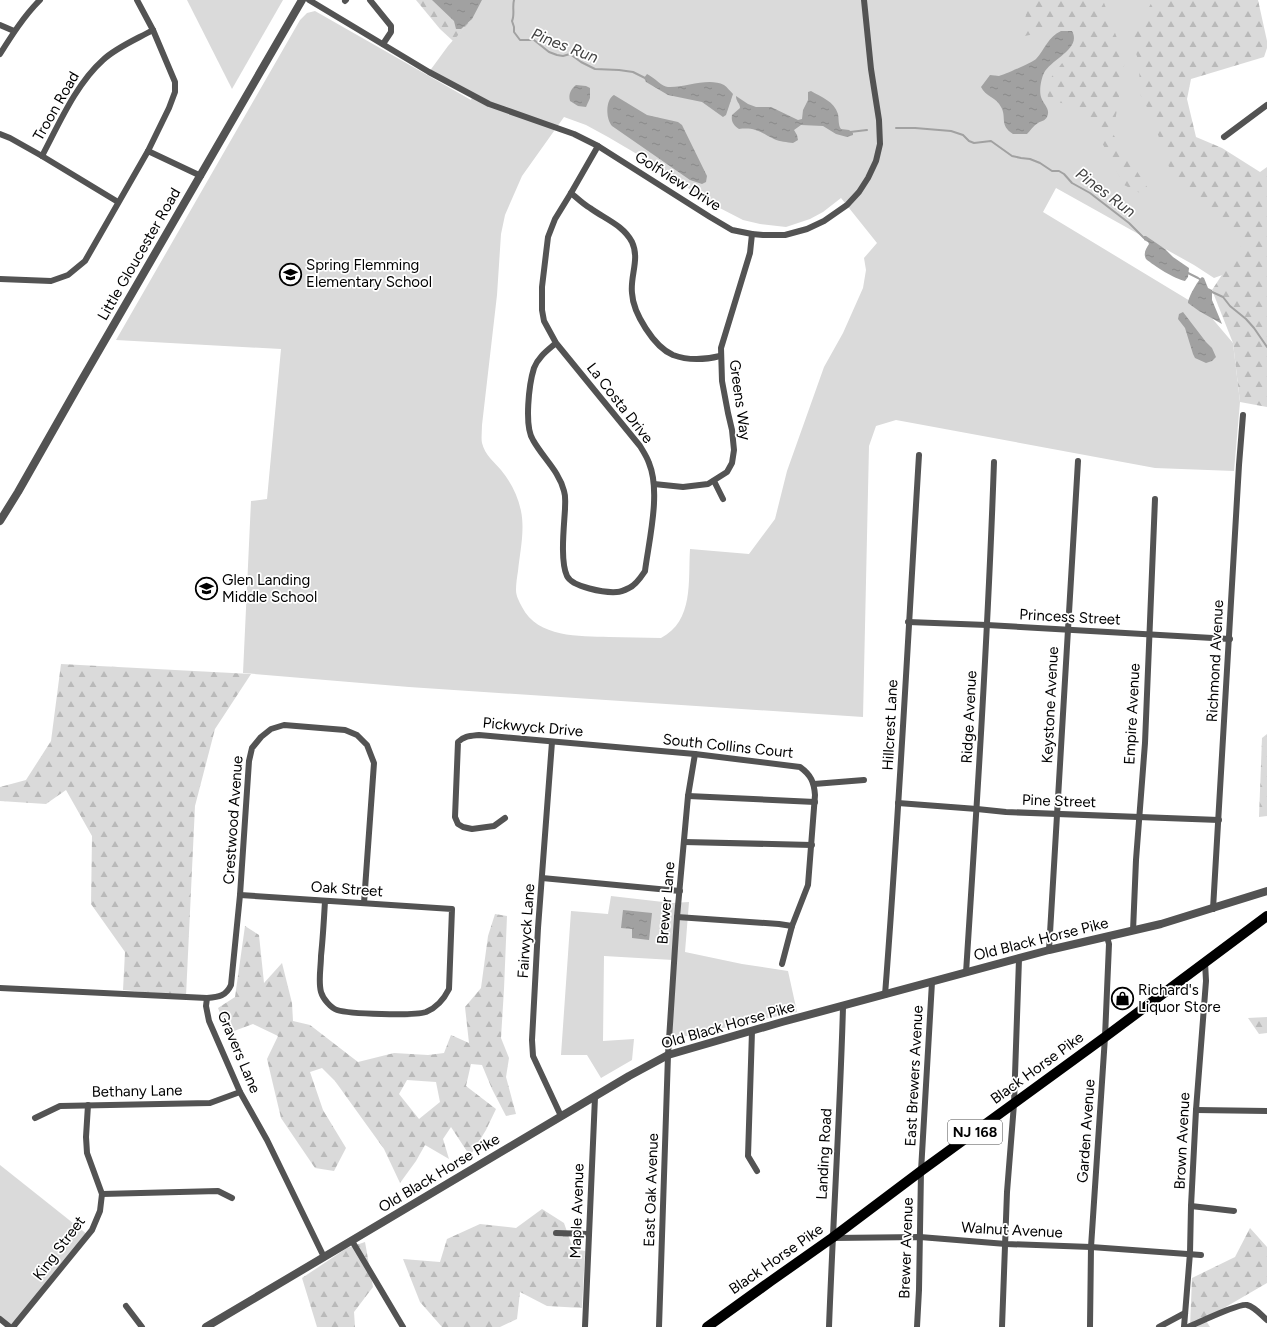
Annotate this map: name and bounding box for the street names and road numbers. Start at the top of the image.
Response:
street label: Troon Road [29,68,83,144]
street label: Golfview Drive [632,147,724,215]
street label: Little Gloucester Road [94,185,184,323]
street label: La Costa Drive [583,359,657,447]
street label: Greens Way [725,359,755,442]
street label: Richmond Avenue [1203,599,1227,723]
street label: Princess Street [1019,605,1121,629]
street label: Keystone Avenue [1038,646,1062,764]
street label: Empire Avenue [1120,663,1144,765]
street label: Ridge Avenue [958,670,980,764]
street label: Hillcrest Lane [879,679,901,771]
street label: Pickwyck Drive [482,714,584,740]
street label: South Collins Court [662,730,795,762]
street label: Crestwood Avenue [220,755,246,885]
street label: Pine Street [1021,791,1097,811]
street label: Brewer Lane [653,861,679,945]
street label: Oak Street [310,878,384,901]
street label: Fairwyck Lane [514,883,538,979]
street label: Old Black Horse Pike [972,914,1110,964]
street label: Old Black Horse Pike [659,997,797,1053]
street label: East Brewers Avenue [901,1005,927,1147]
street label: Gravers Lane [214,1008,264,1096]
street label: Black Horse Pike [987,1028,1087,1108]
street label: Garden Avenue [1073,1079,1099,1183]
street label: Bethany Lane [91,1081,183,1101]
street label: Brown Avenue [1170,1092,1194,1190]
street label: Landing Road [813,1108,835,1200]
road number: NJ 168 [948,1120,1002,1144]
street label: Old Black Horse Pike [375,1130,503,1216]
street label: East Oak Avenue [640,1133,662,1247]
street label: Maple Avenue [566,1163,588,1259]
street label: Brewer Avenue [895,1197,917,1299]
street label: King Street [29,1212,89,1284]
street label: Walnut Avenue [961,1218,1063,1242]
street label: Black Horse Pike [726,1220,826,1298]

